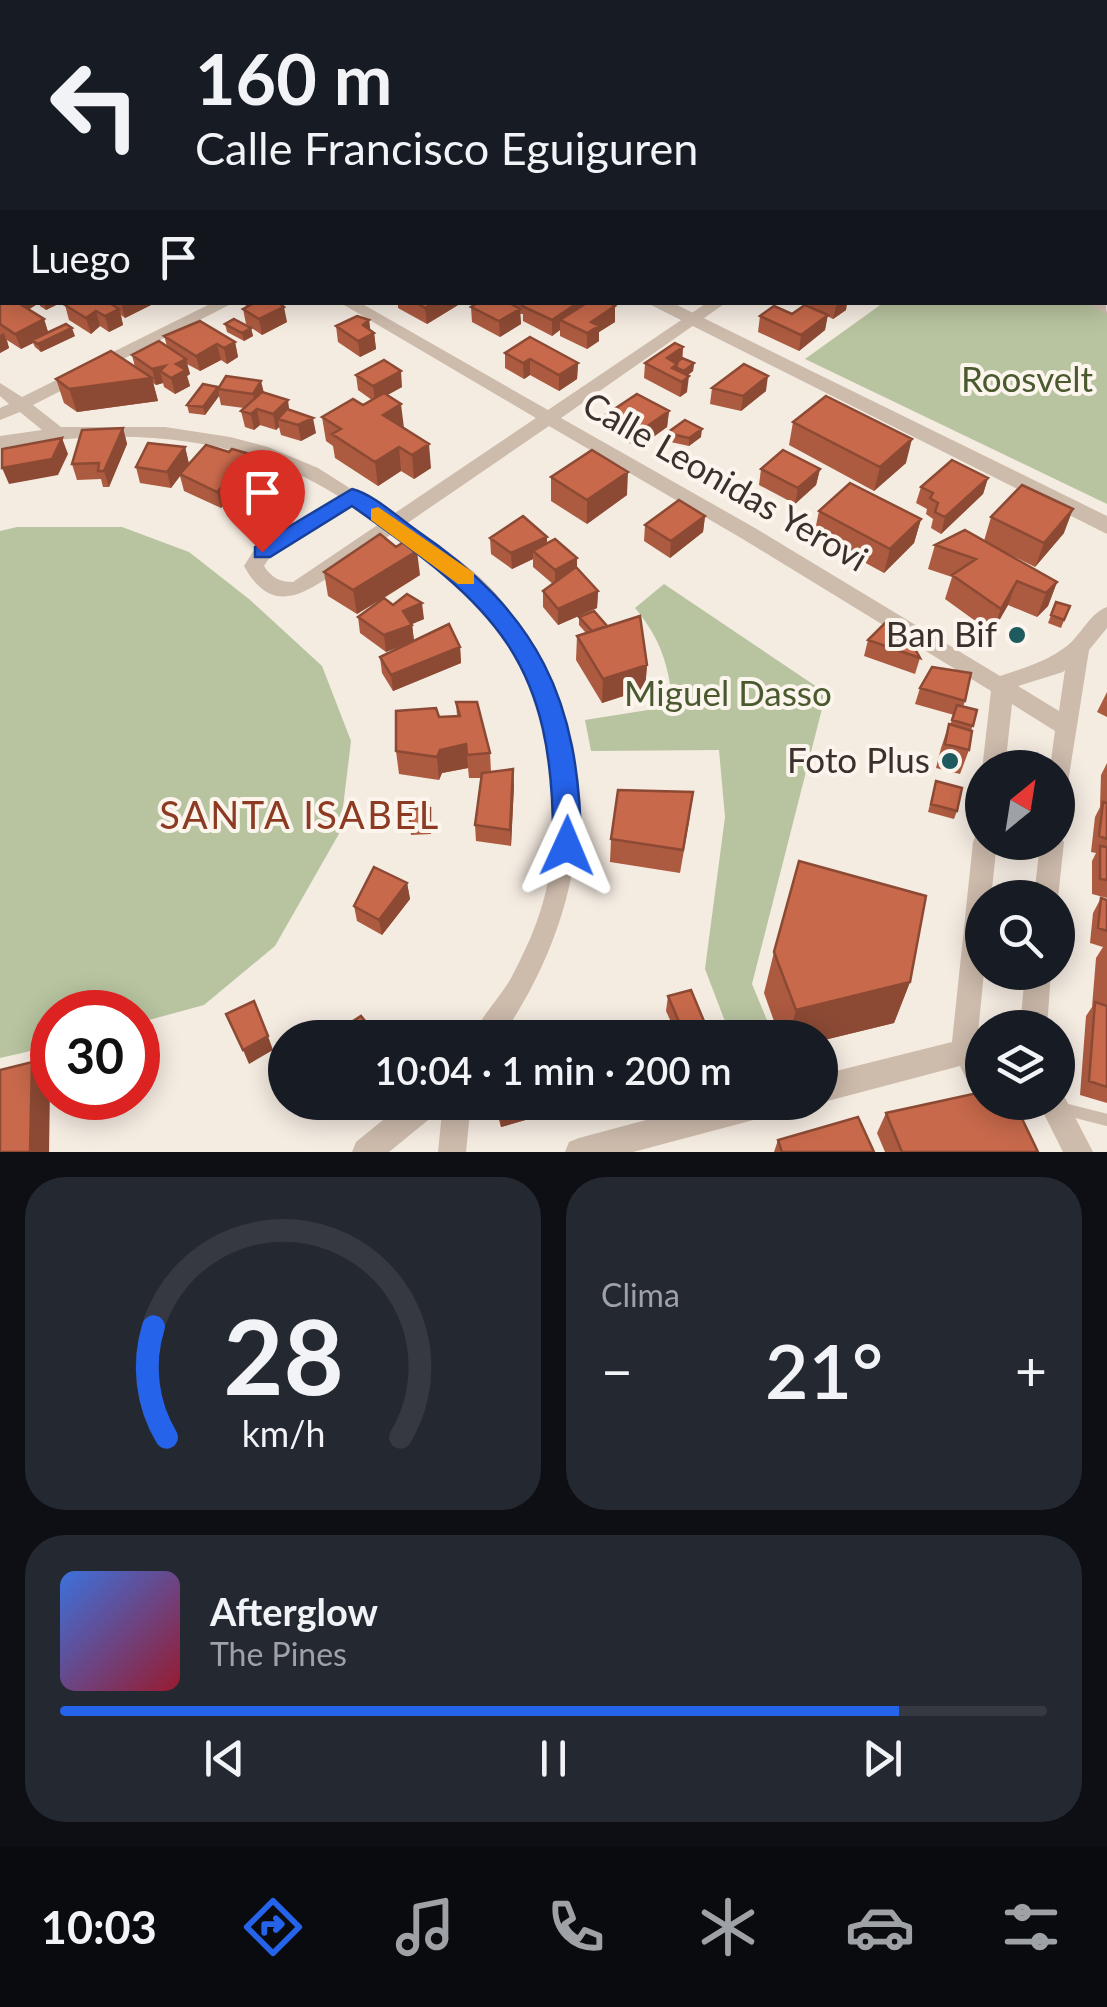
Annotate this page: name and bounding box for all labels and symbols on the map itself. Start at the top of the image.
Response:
park label: Roosvelt [961,357,1094,399]
street label: Calle Leonidas Yerovi [576,382,876,579]
pin [220,450,305,553]
place label: Ban Bif [886,612,997,654]
marker: Ban Bif [1006,624,1028,646]
park label: Miguel Dasso [624,671,832,713]
place label: Foto Plus [787,738,930,780]
marker: Foto Plus [939,750,961,772]
north arrow [965,750,1075,860]
district label: SANTA ISABEL [159,791,441,837]
position arrow [515,794,619,898]
speed limit sign: 30 [30,990,160,1120]

